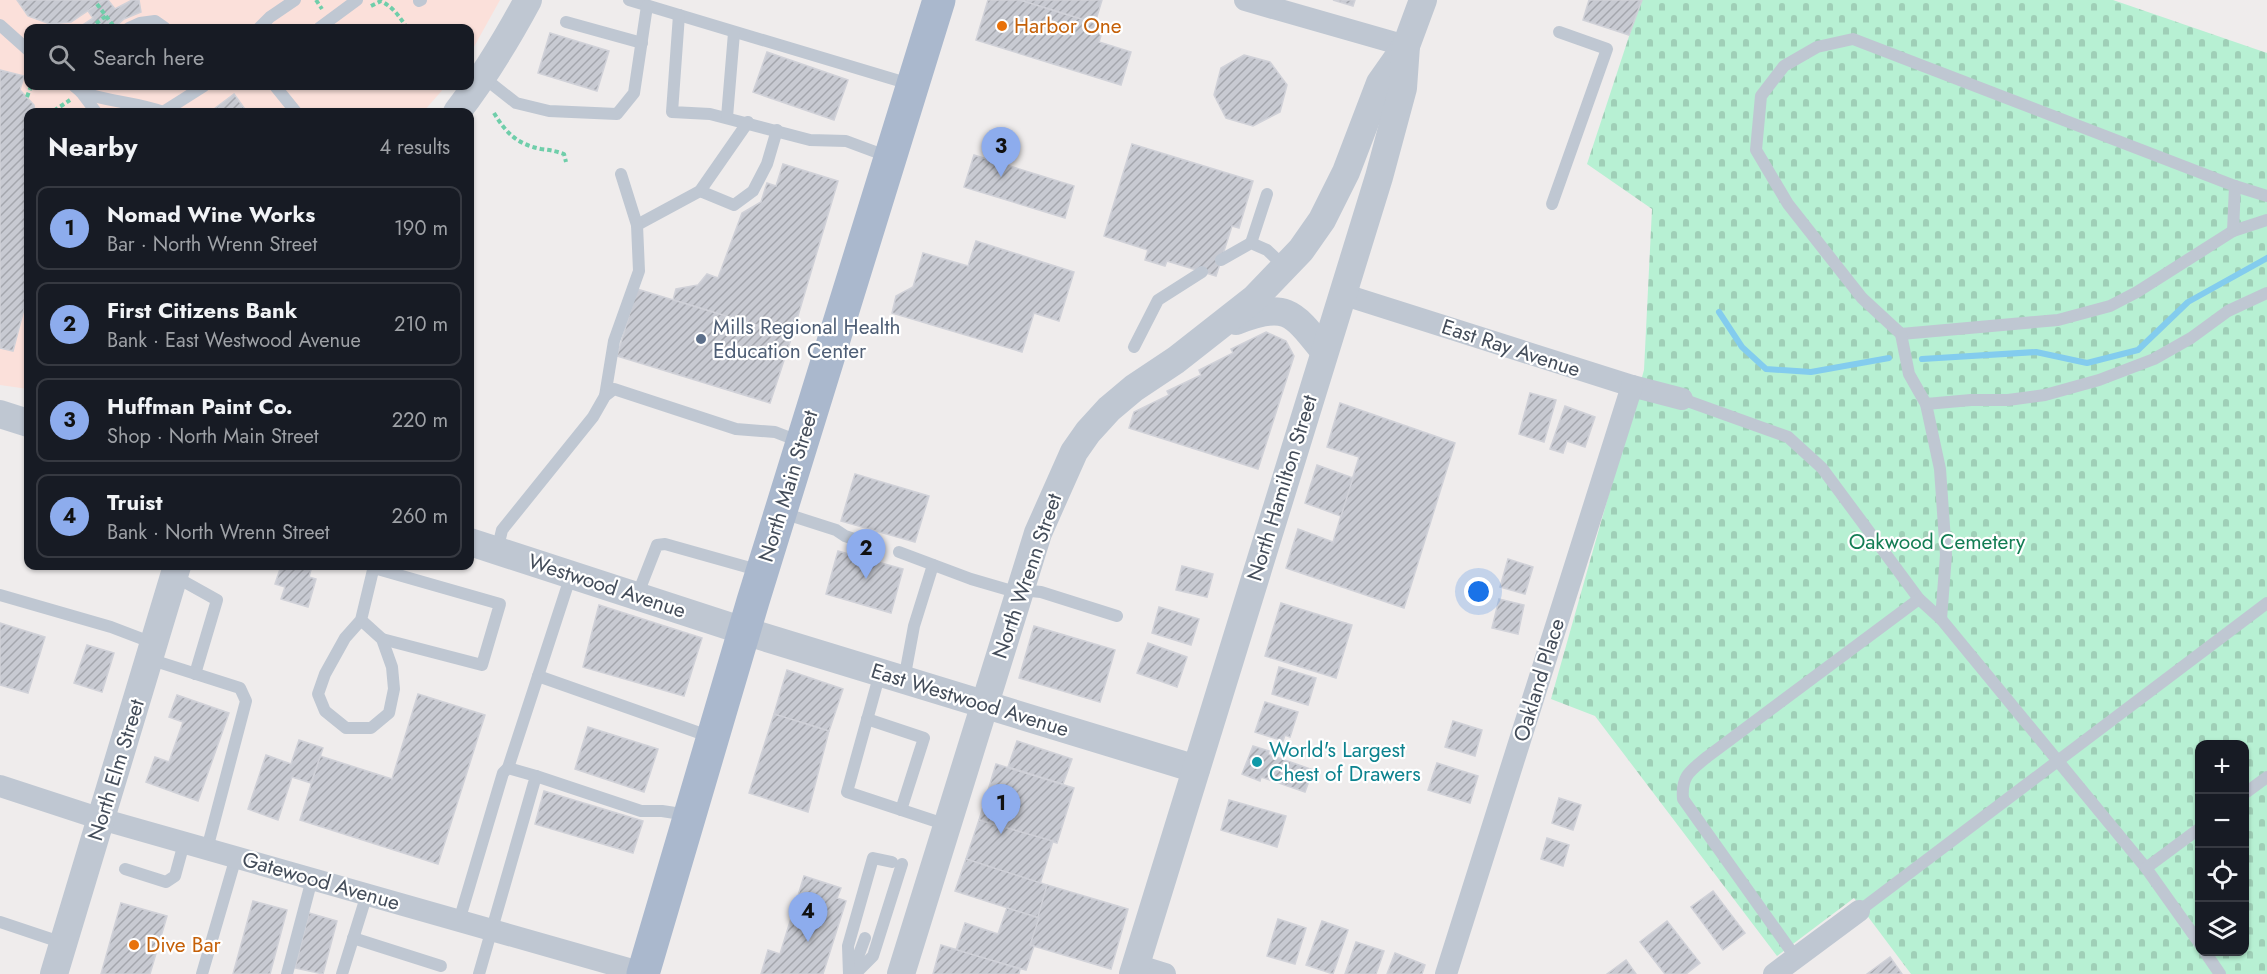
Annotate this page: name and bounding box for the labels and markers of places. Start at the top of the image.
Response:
place label: Harbor One [1014,11,1122,41]
marker: Harbor One [995,19,1009,33]
pin: 3 [982,128,1020,177]
place label: Mills Regional Health Education Center [713,312,900,366]
marker: Mills Regional Health Education Center [694,332,708,346]
pin: 2 [846,530,886,579]
place label: World's Largest Chest of Drawers [1269,735,1421,789]
marker: World's Largest Chest of Drawers [1250,755,1264,769]
pin: 1 [982,784,1020,834]
pin: 4 [788,892,828,942]
place label: Dive Bar [146,930,222,960]
marker: Dive Bar [127,938,141,952]

